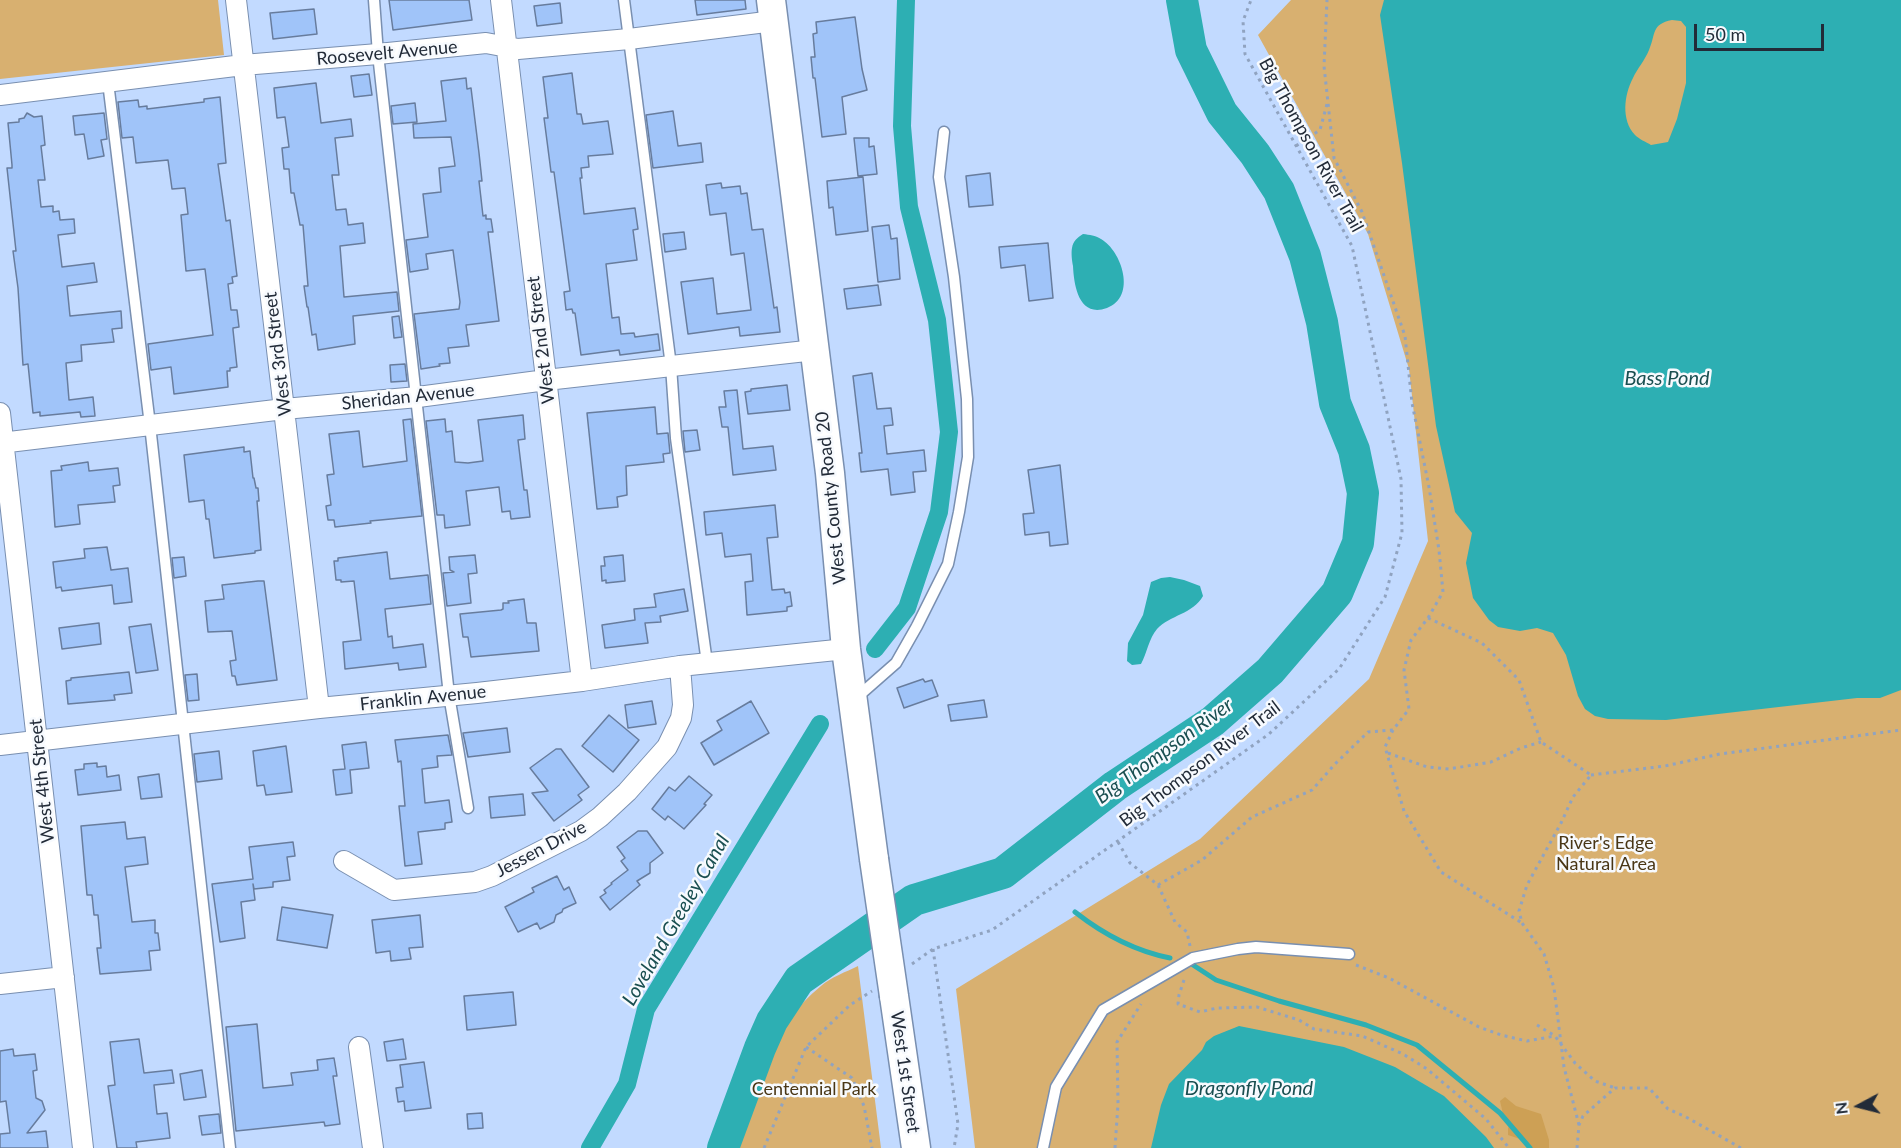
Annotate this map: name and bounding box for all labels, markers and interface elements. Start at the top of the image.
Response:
scale bar [1697,12,1828,50]
text: 50 m [1705,23,1745,45]
street label: Roosevelt Avenue [316,36,458,70]
street label: Big Thompson River Trail [1254,54,1368,236]
street label: West 2nd Street [522,275,560,405]
street label: West 3rd Street [260,291,296,417]
water label: Bass Pond [1624,367,1710,391]
street label: Sheridan Avenue [341,379,475,415]
street label: West County Road 20 [811,410,851,586]
street label: Franklin Avenue [359,681,487,715]
water label: Big Thompson River [1090,693,1238,809]
street label: Big Thompson River Trail [1115,696,1285,832]
street label: West 4th Street [25,718,59,844]
street label: Jessen Drive [492,816,590,882]
water label: Loveland Greeley Canal [617,830,735,1010]
park label: River's Edge Natural Area [1556,832,1656,874]
street label: West 1st Street [886,1010,924,1134]
north arrow [1829,1076,1889,1136]
water label: Dragonfly Pond [1185,1077,1313,1101]
park label: Centennial Park [752,1078,876,1100]
text: N [1830,1101,1851,1116]

